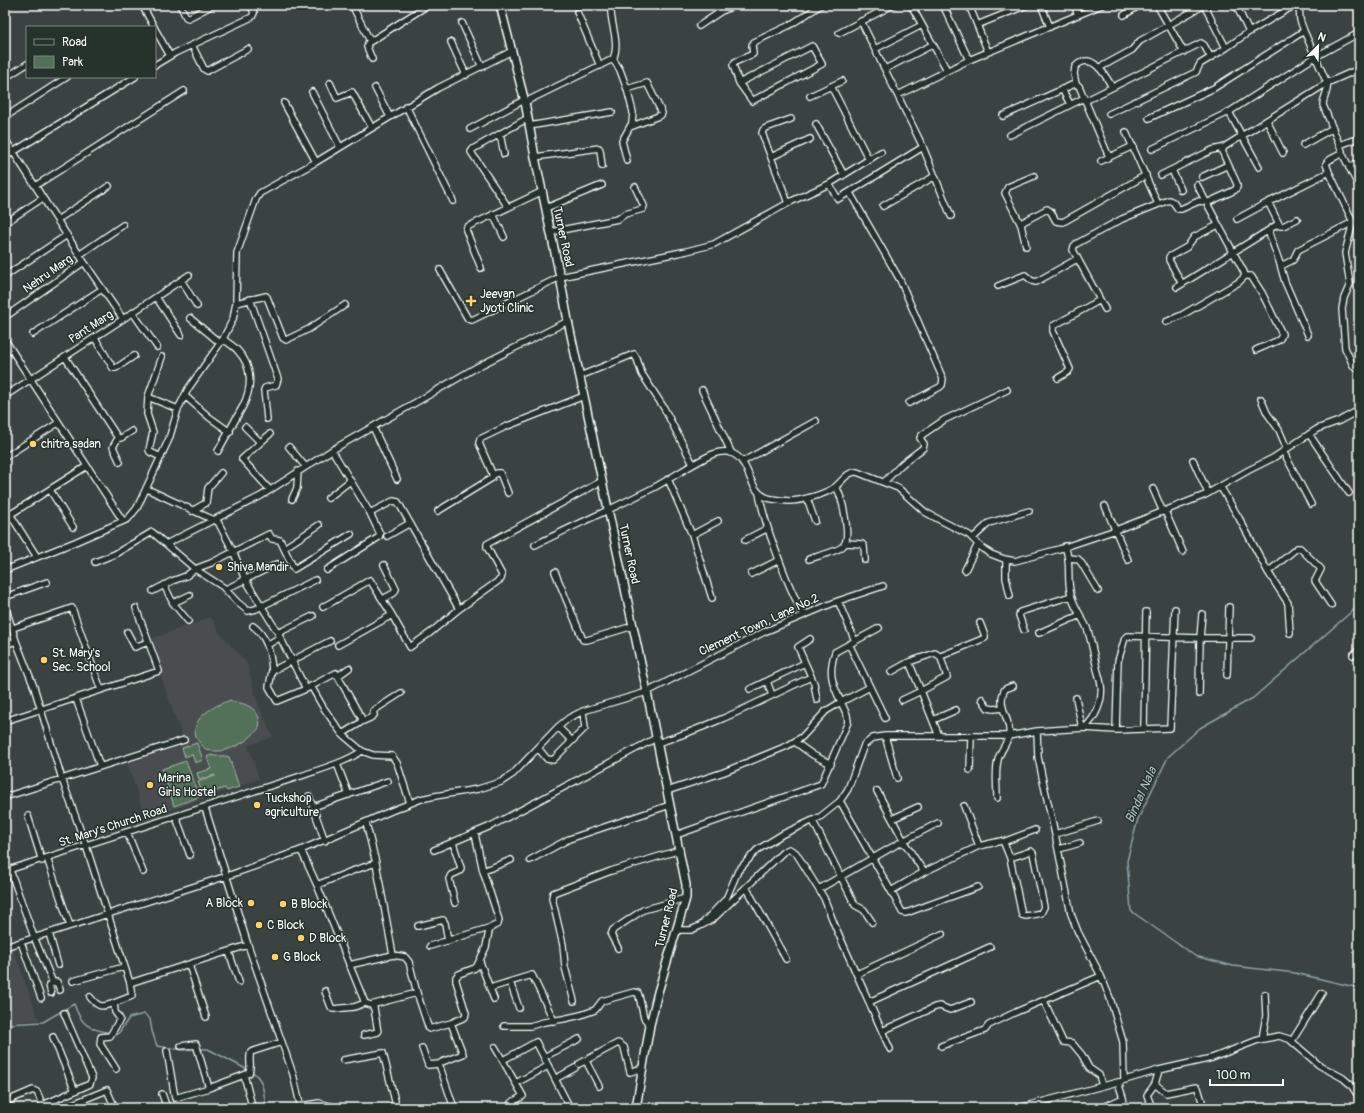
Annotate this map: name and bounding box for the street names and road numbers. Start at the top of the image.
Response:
street label: Turner Road [549,206,577,269]
street label: Nehru Marg [20,251,76,297]
street label: Pant Marg [66,307,116,347]
street label: Turner Road [615,523,643,586]
street label: Clement Town, Lane No.2 [697,590,822,659]
street label: St. Mary's Church Road [57,801,169,851]
street label: Turner Road [652,886,682,949]

